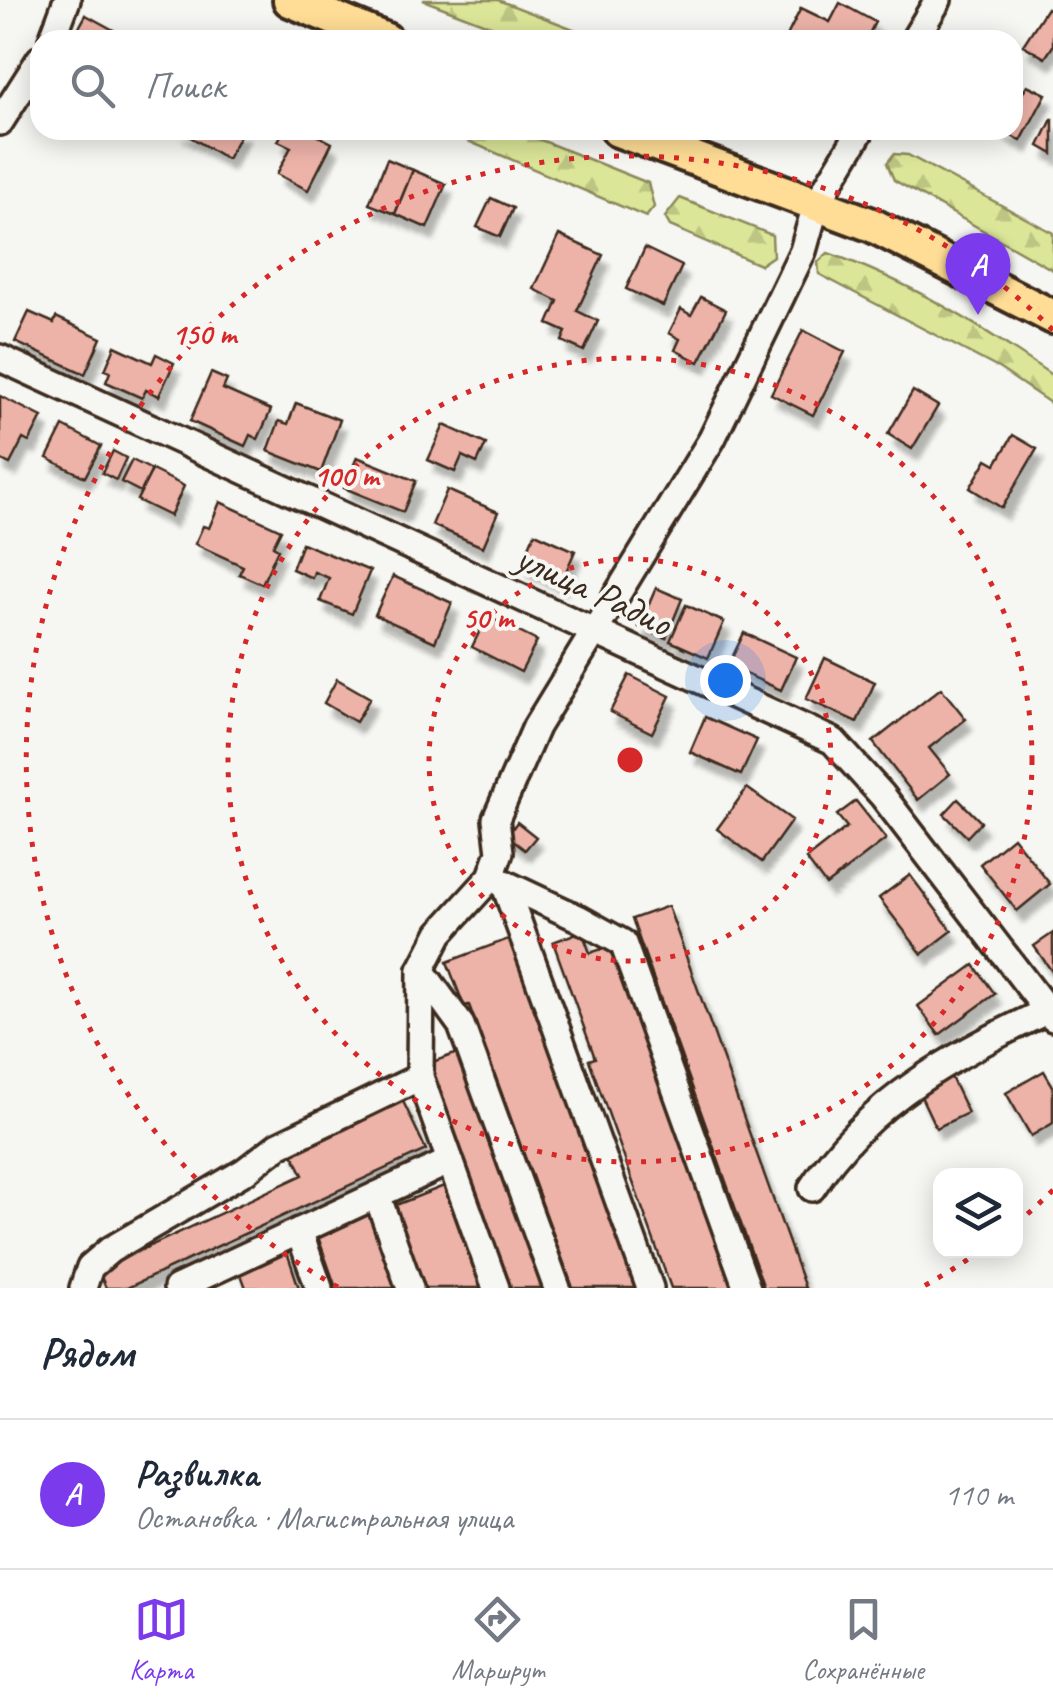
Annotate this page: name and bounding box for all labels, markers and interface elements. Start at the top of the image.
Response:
search box [30,30,1023,140]
icon: search [65,58,120,113]
text: Поиск [145,62,225,109]
pin: A [946,232,1010,315]
text: 150 m [172,315,239,353]
text: 100 m [314,457,381,495]
street label: улица Радио [506,531,681,648]
text: 50 m [463,599,516,637]
your location [700,655,751,706]
centre of rings [612,742,648,778]
map controls [933,1168,1023,1258]
button: layers [933,1168,1023,1258]
text: Рядом [40,1327,134,1380]
text: Развилка [135,1450,258,1497]
text: A [64,1474,81,1515]
text: 110 m [944,1474,1013,1515]
text: Остановка · Магистральная улица [135,1497,513,1538]
tab: Карта [129,1592,193,1687]
tab: Маршрут [452,1592,544,1687]
tab: Сохранённые [802,1592,924,1687]

